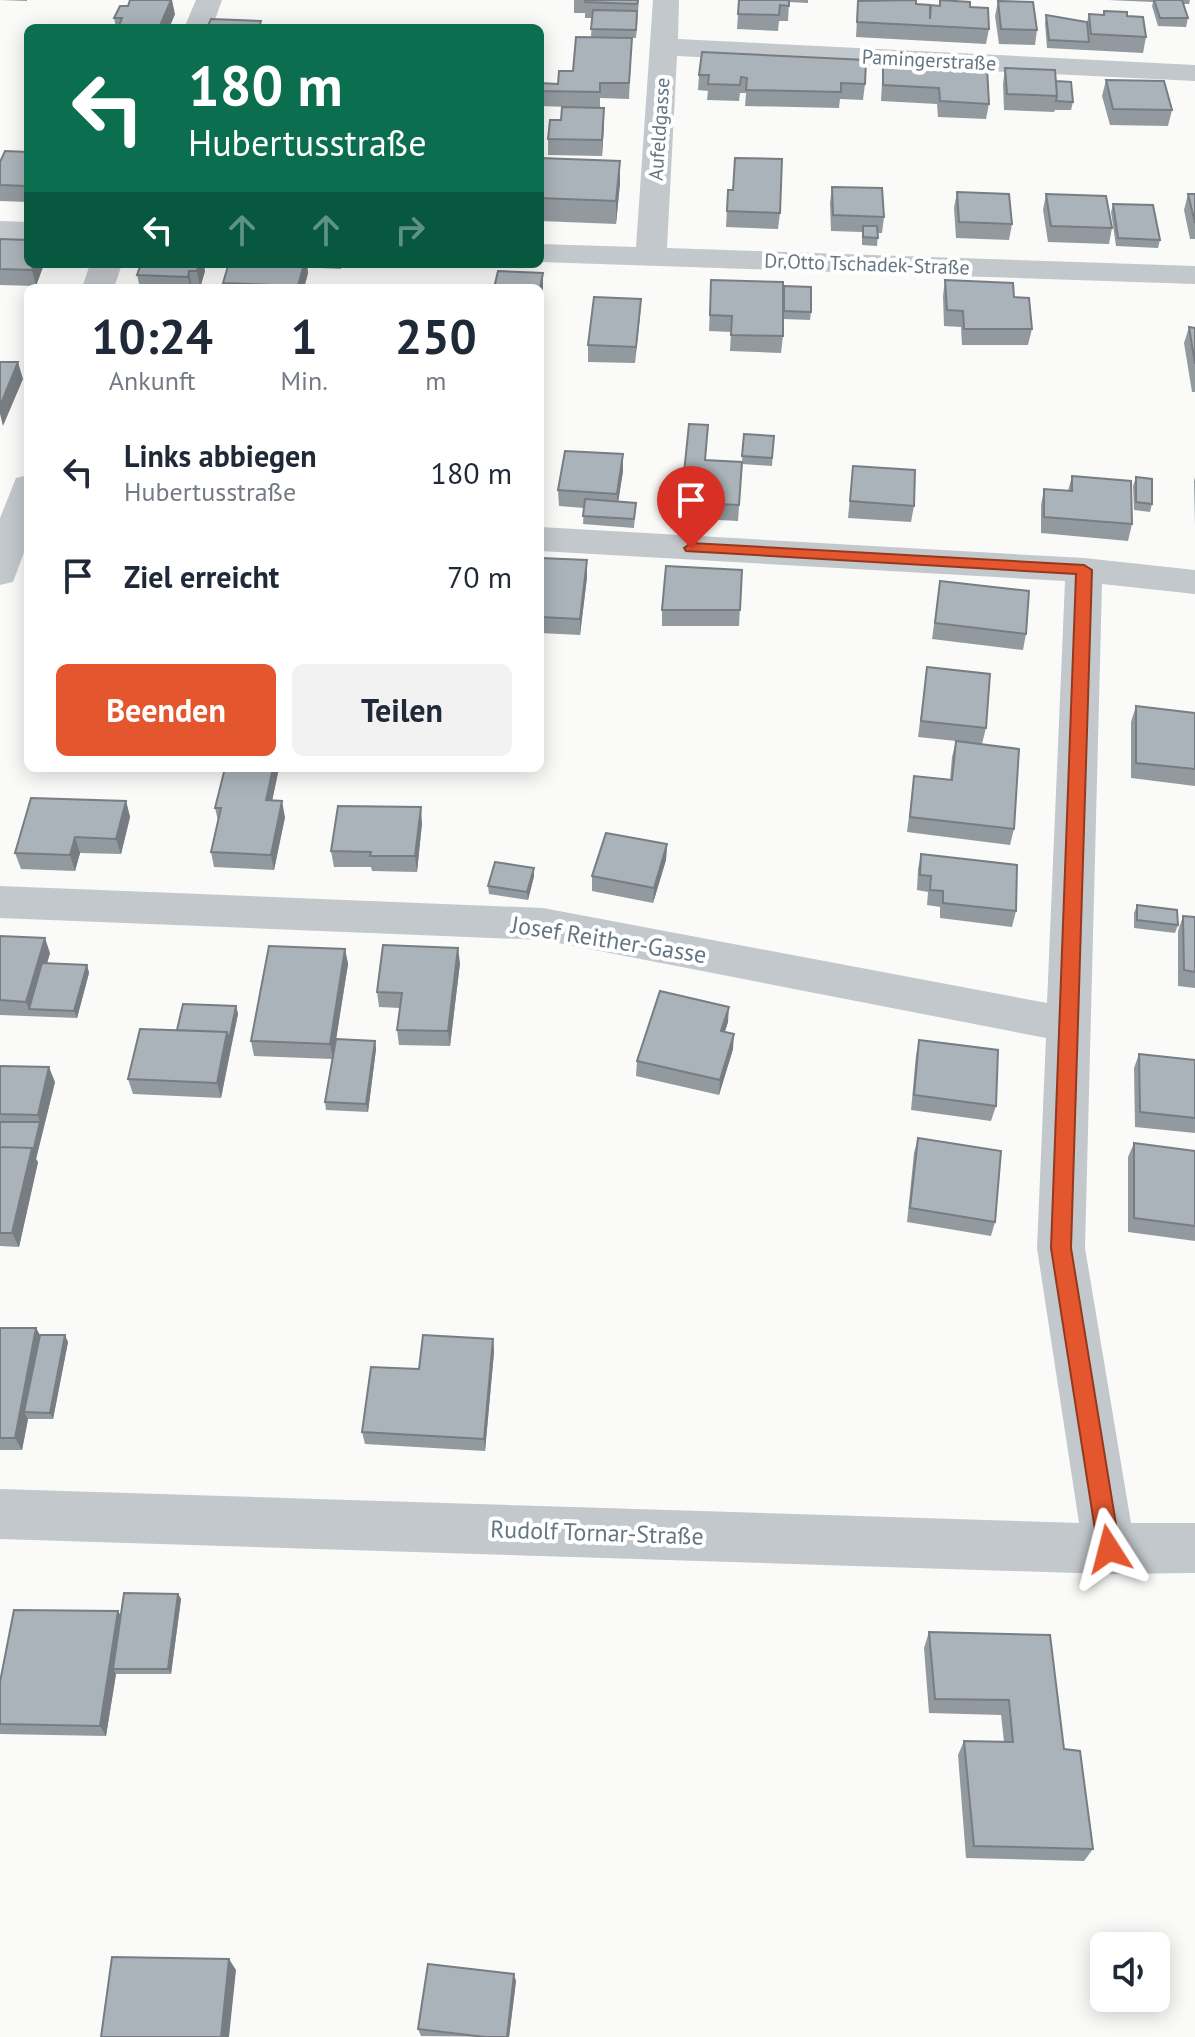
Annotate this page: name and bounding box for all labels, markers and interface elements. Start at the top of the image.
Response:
street label: Pamingerstraße [861,43,997,77]
text: 180 m [188,49,343,121]
icon: left [56,56,160,160]
street label: Aufeldgasse [642,77,676,181]
text: Hubertusstraße [188,119,426,166]
icon: left [136,208,180,252]
icon: ahead [220,208,264,252]
icon: ahead [304,208,348,252]
icon: right [388,208,432,252]
street label: Dr.Otto Tschadek-Straße [764,247,970,281]
text: 10:24 [91,305,213,367]
text: 1 [290,305,318,367]
text: 250 [395,305,477,367]
text: Ankunft [109,364,196,397]
text: Min. [280,364,328,397]
text: m [425,364,446,397]
text: Links abbiegen [124,436,317,475]
icon: left [56,450,100,494]
text: 180 m [431,453,512,492]
pin [657,466,725,548]
text: Hubertusstraße [124,475,296,508]
icon: arrive [669,478,713,522]
icon: arrive [56,554,100,598]
text: Ziel erreicht [124,557,279,596]
text: 70 m [447,557,512,596]
button: Beenden [56,664,276,756]
button: Teilen [292,664,512,756]
street label: Josef Reither-Gasse [508,909,709,970]
position arrow [1067,1507,1151,1591]
street label: Rudolf Tornar-Straße [490,1513,704,1552]
map controls [1090,1932,1170,2012]
button: sound [1090,1932,1170,2012]

